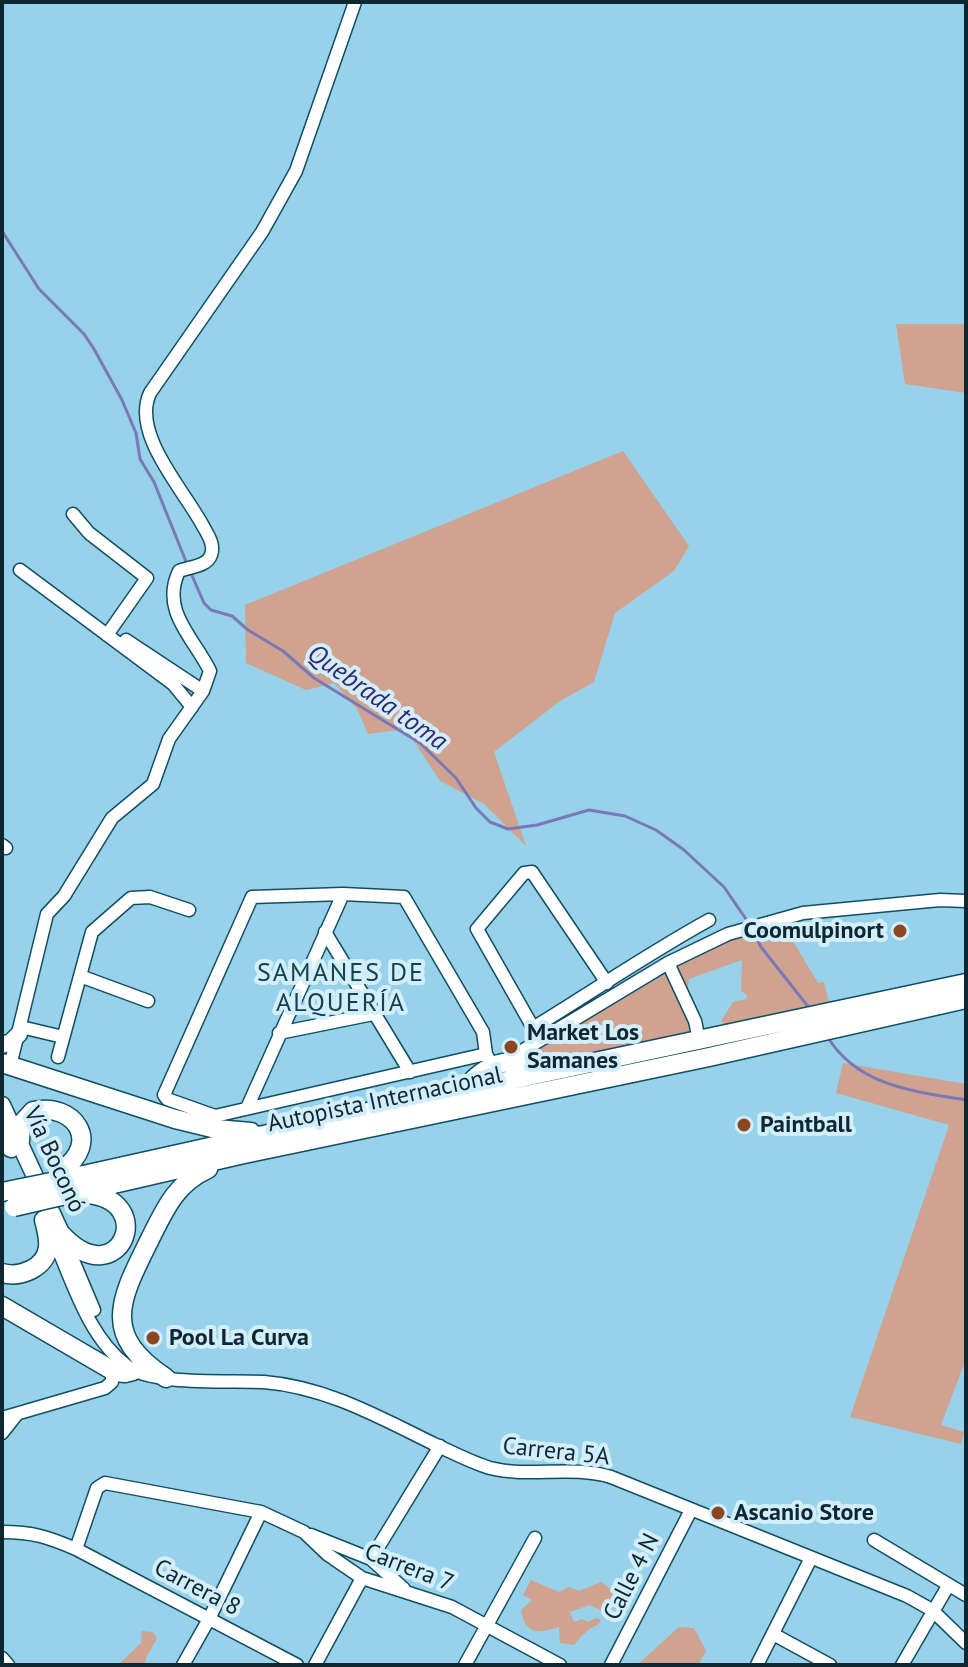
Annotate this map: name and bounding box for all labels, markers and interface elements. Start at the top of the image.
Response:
water label: Quebrada toma [301,638,453,758]
place label: Coomulpinort [743,917,884,945]
marker: Coomulpinort [891,922,909,940]
district label: SAMANES DE ALQUERÍA [257,958,425,1020]
place label: Market Los Samanes [527,1019,639,1075]
marker: Market Los Samanes [502,1038,520,1056]
street label: Autopista Internacional [265,1061,505,1139]
street label: Vía Boconó [17,1103,91,1217]
place label: Paintball [760,1111,852,1139]
marker: Paintball [735,1116,753,1134]
place label: Pool La Curva [169,1324,309,1352]
marker: Pool La Curva [144,1329,162,1347]
street label: Carrera 5A [501,1432,611,1472]
place label: Ascanio Store [734,1499,874,1527]
marker: Ascanio Store [709,1504,727,1522]
street label: Calle 4 N [598,1529,666,1625]
street label: Carrera 7 [360,1538,458,1598]
street label: Carrera 8 [149,1553,245,1623]

